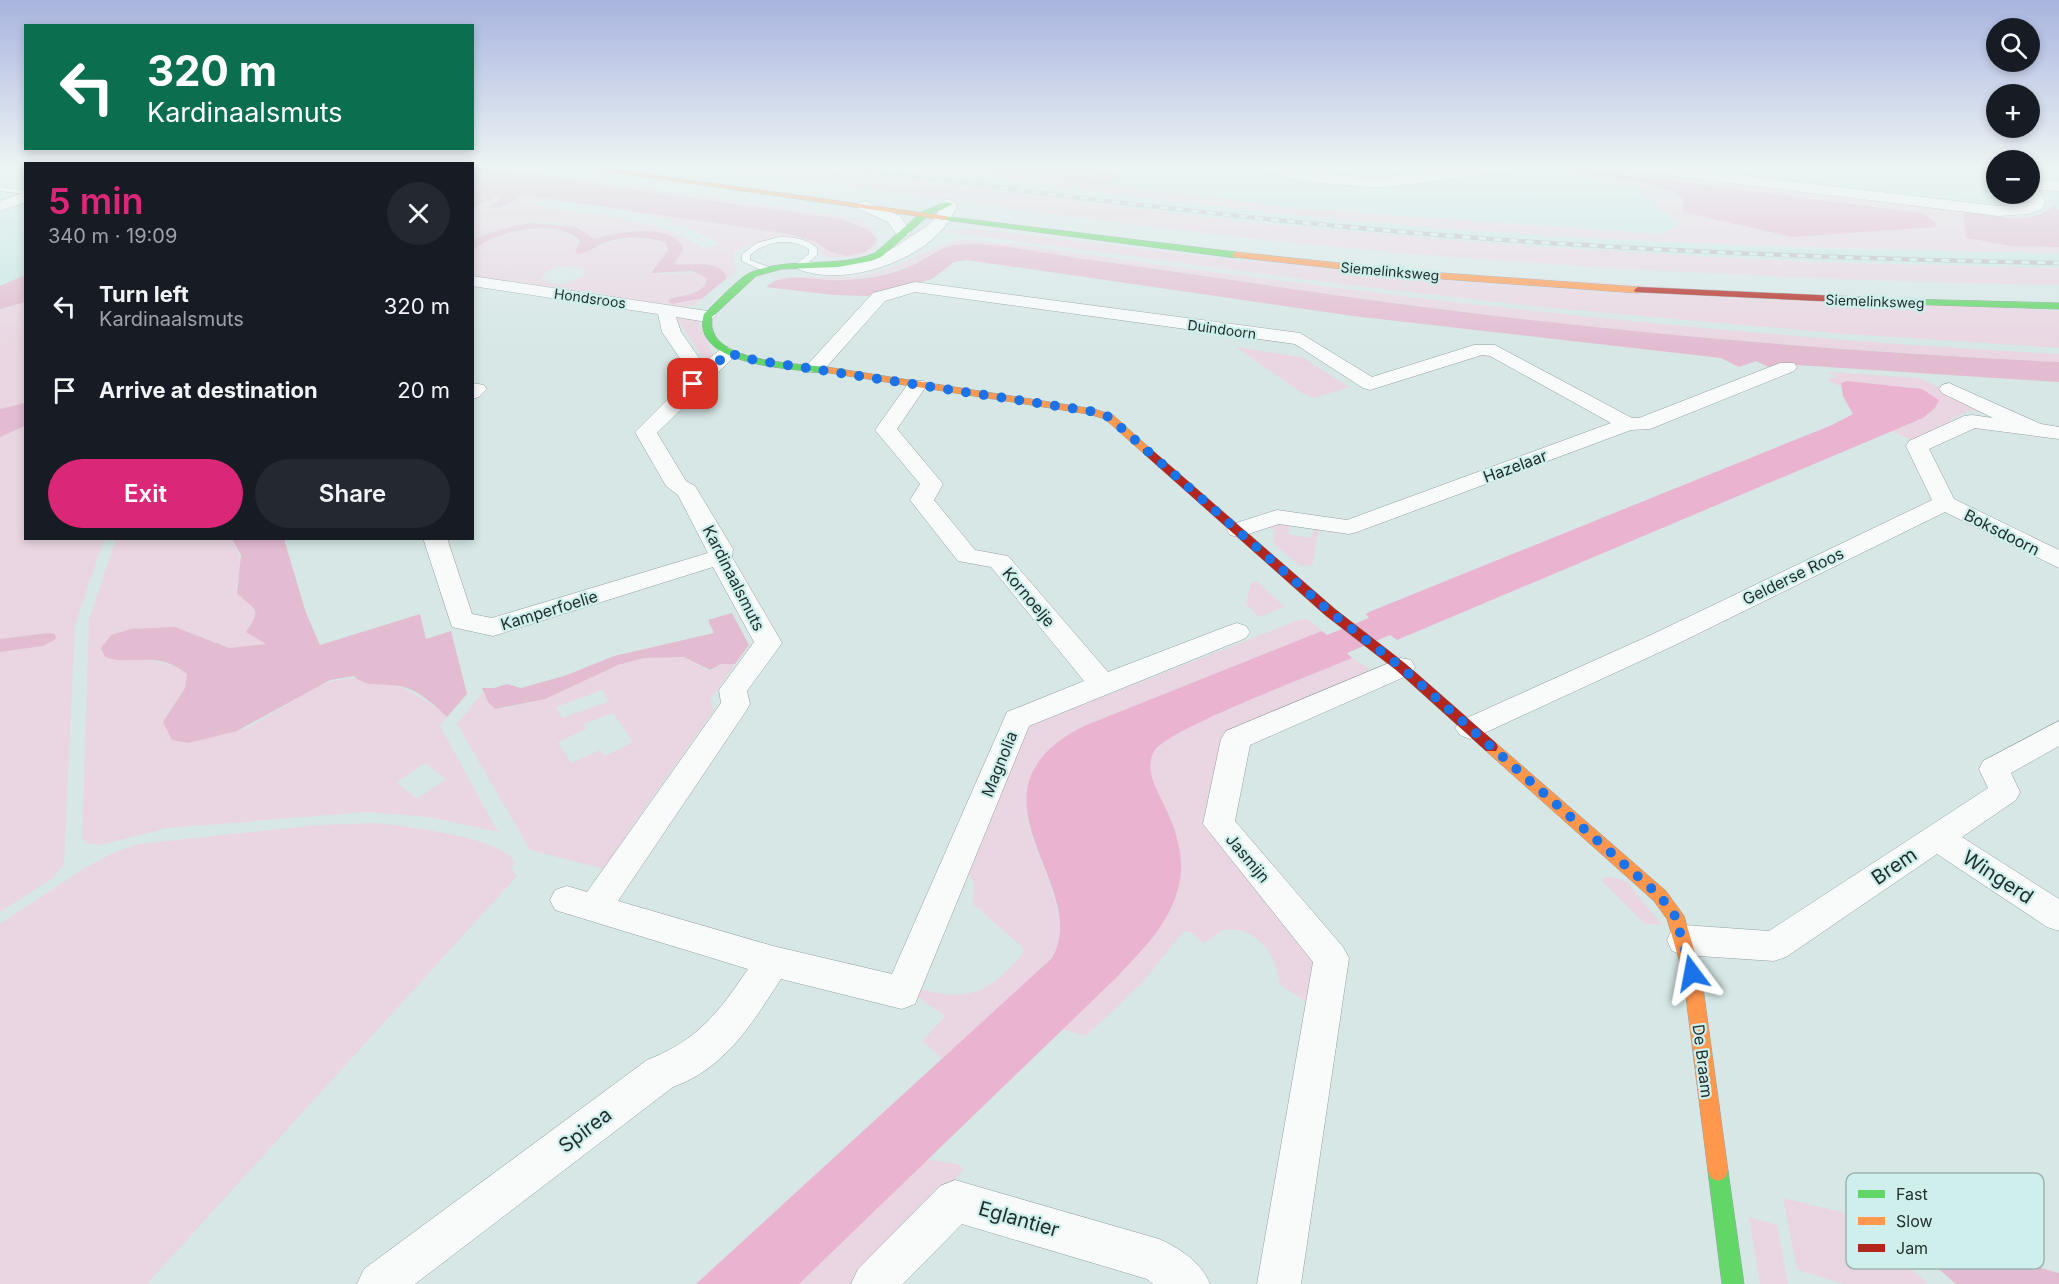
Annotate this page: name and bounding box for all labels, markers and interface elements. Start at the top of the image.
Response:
map controls [1986,18,2040,204]
button: search [1986,18,2040,72]
text: 320 m [147,45,277,96]
icon: left [48,48,126,126]
button: + [1986,84,2040,138]
text: Kardinaalsmuts [147,96,343,129]
button: − [1986,150,2040,204]
text: 5 min [48,179,144,223]
button: close [387,182,450,245]
text: 340 m · 19:09 [48,224,177,248]
street label: Siemelinksweg [1340,258,1440,284]
text: Turn left [99,281,189,307]
street label: Hondsroos [553,285,627,311]
icon: left [48,290,81,323]
street label: Siemelinksweg [1825,291,1925,311]
text: 320 m [384,293,450,319]
text: Kardinaalsmuts [99,307,244,331]
street label: Duindoorn [1187,316,1257,342]
pin [667,358,718,409]
icon: arrive [676,367,709,400]
icon: arrive [48,374,81,407]
text: Arrive at destination [99,377,318,403]
text: 20 m [397,377,450,403]
street label: Hazelaar [1480,445,1550,487]
button: Exit [48,459,243,528]
button: Share [255,459,450,528]
street label: Boksdoorn [1961,504,2043,560]
street label: Kardinaalsmuts [699,522,769,634]
street label: Gelderse Roos [1739,543,1847,609]
street label: Kornoelje [998,563,1060,631]
street label: Kamperfoelie [498,586,600,634]
street label: Magnolia [977,728,1021,800]
street label: Jasmijn [1222,829,1274,887]
street label: Brem [1867,842,1921,890]
street label: Wingerd [1958,845,2038,909]
position arrow [1660,941,1724,1005]
street label: De Braam [1689,1023,1717,1099]
street label: Spirea [554,1102,616,1158]
legend [1846,1173,2044,1269]
text: Fast [1896,1184,1928,1204]
street label: Eglantier [976,1196,1063,1242]
text: Slow [1896,1211,1933,1231]
text: Jam [1896,1238,1928,1258]

